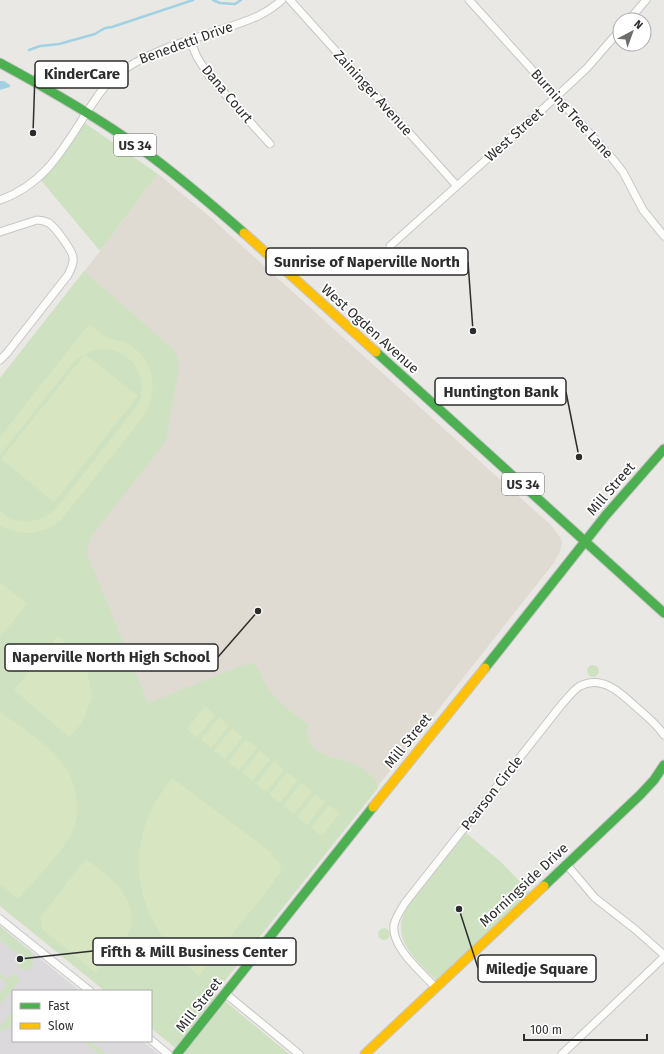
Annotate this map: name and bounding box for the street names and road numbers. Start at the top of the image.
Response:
street label: Benedetti Drive [137,18,235,68]
street label: Zaininger Avenue [330,47,416,139]
street label: Dana Court [198,62,257,127]
street label: Burning Tree Lane [527,66,617,162]
street label: West Street [481,104,547,166]
road number: US 34 [114,134,156,156]
street label: West Ogden Avenue [318,281,422,377]
street label: Mill Street [583,458,639,519]
road number: US 34 [502,473,544,495]
street label: Mill Street [381,710,436,772]
street label: Pearson Circle [458,752,526,834]
street label: Morningside Drive [476,840,572,930]
street label: Mill Street [172,974,226,1036]

